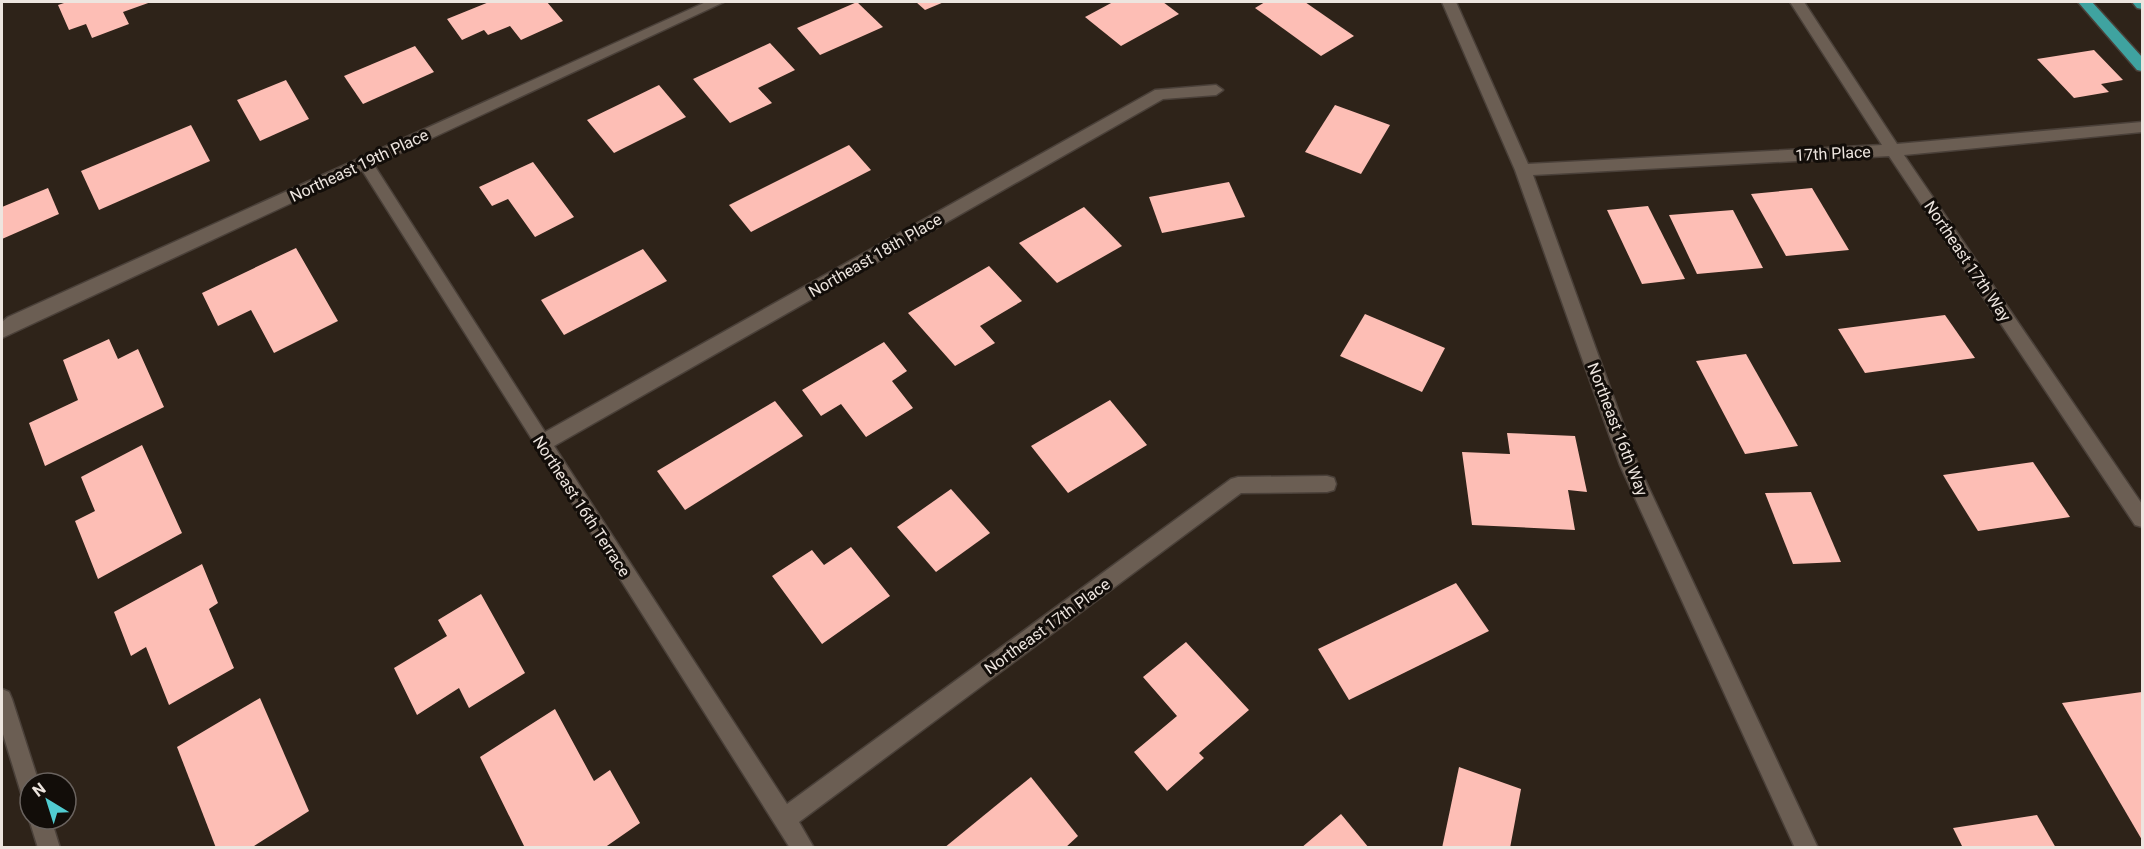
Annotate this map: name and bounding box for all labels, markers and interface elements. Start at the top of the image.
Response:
street label: Northeast 19th Place [287,125,431,206]
street label: 17th Place [1795,142,1871,165]
street label: Northeast 17th Way [1920,197,2015,325]
street label: Northeast 18th Place [805,210,945,301]
street label: Northeast 16th Way [1583,360,1652,499]
street label: Northeast 16th Terrace [529,432,634,580]
street label: Northeast 17th Place [981,574,1114,678]
north arrow [18,771,78,831]
text: N [29,779,49,801]

